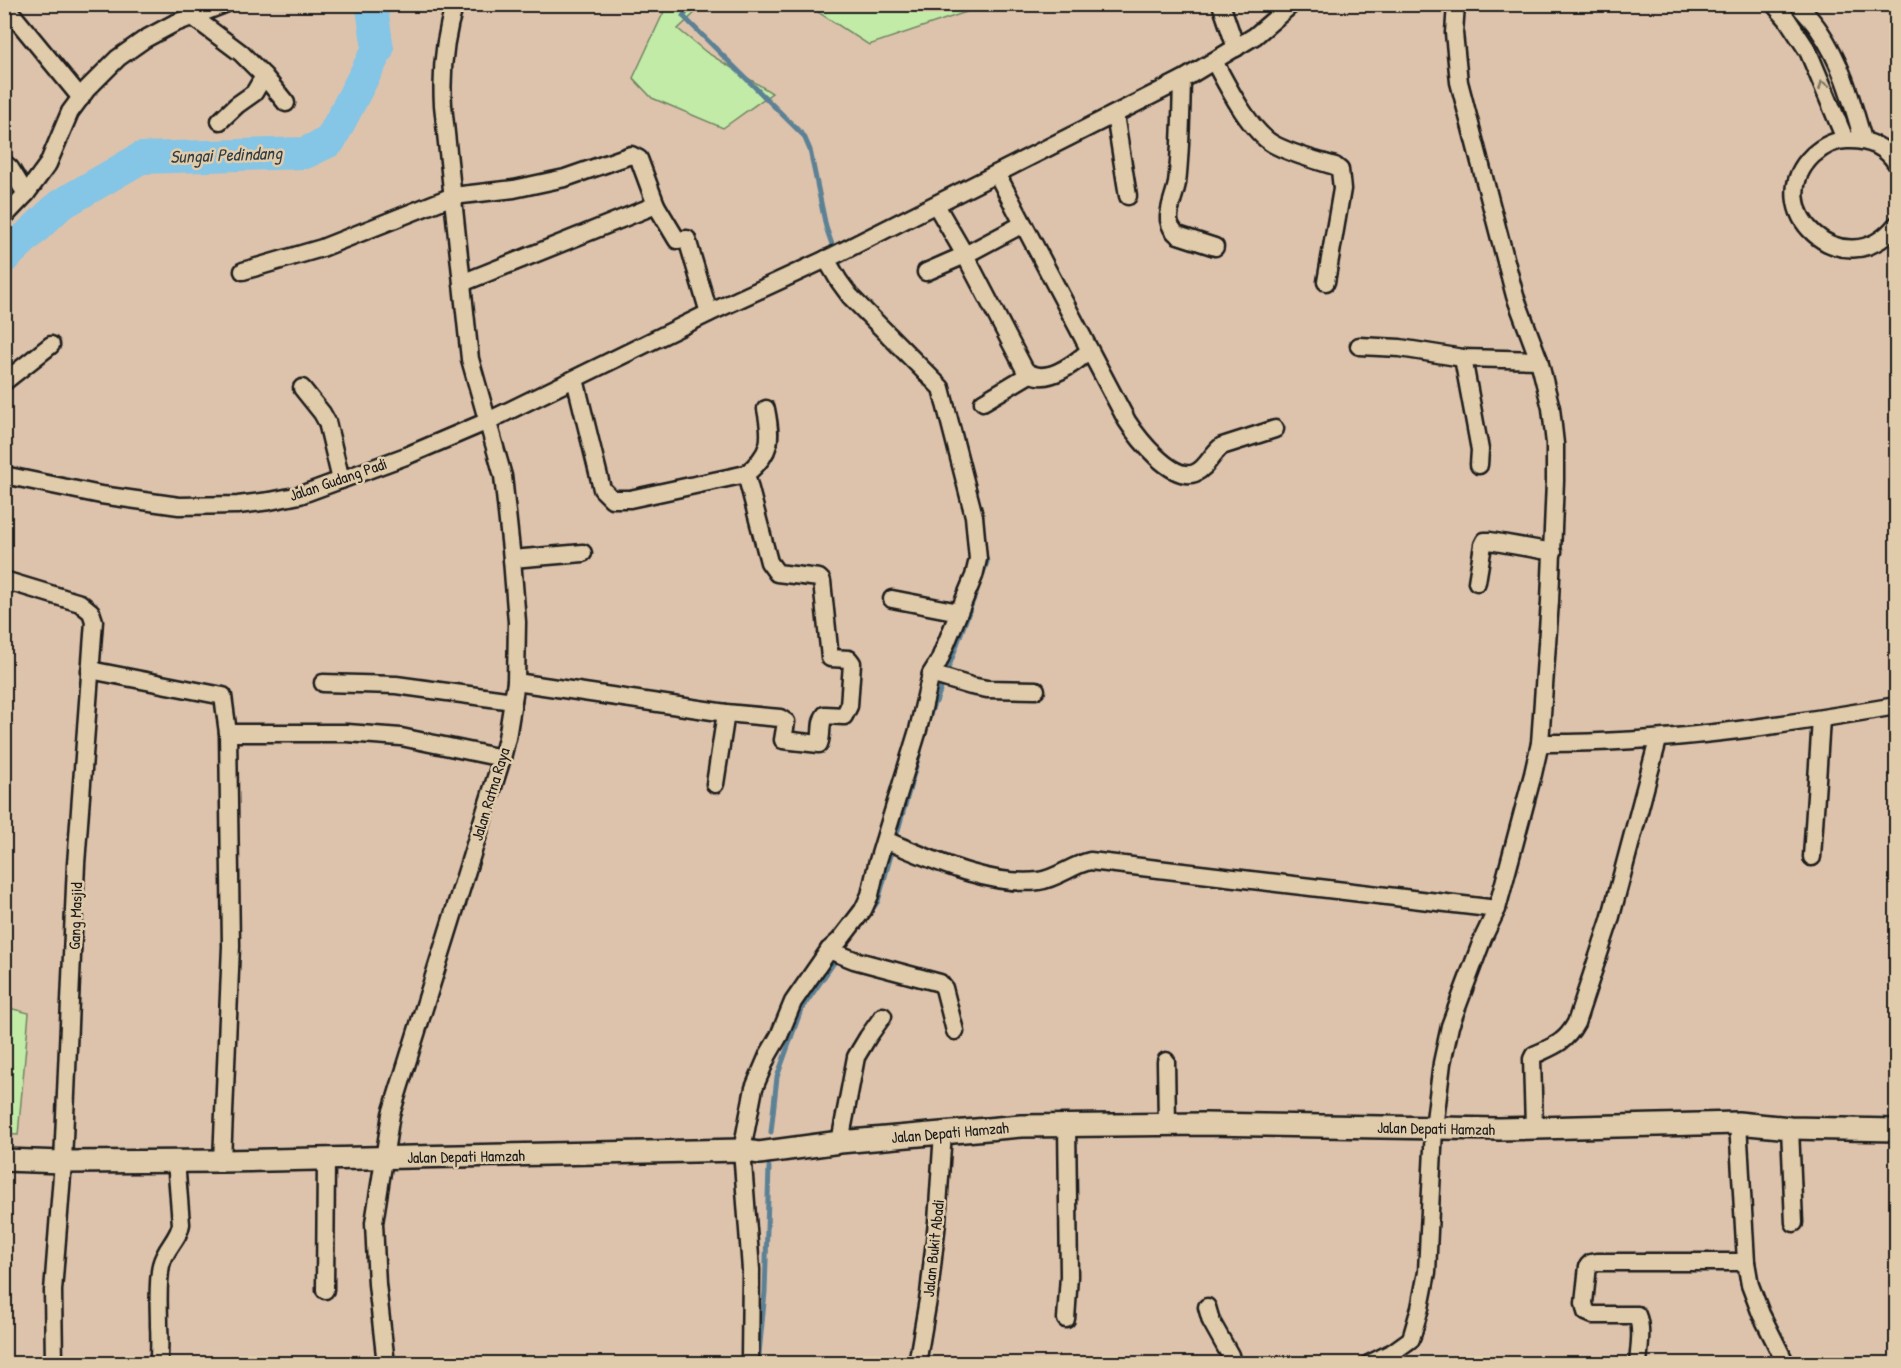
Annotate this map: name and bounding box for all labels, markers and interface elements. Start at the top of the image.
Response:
one-way arrow [1818,80,1830,91]
water label: Sungai Pedindang [170,140,283,169]
street label: Jalan Gudang Padi [286,452,390,506]
street label: Jalan Ratna Raya [465,745,515,843]
street label: Gang Masjid [63,882,87,950]
street label: Jalan Depati Hamzah [890,1116,1010,1148]
street label: Jalan Depati Hamzah [1377,1116,1495,1140]
street label: Jalan Depati Hamzah [407,1144,525,1168]
street label: Jalan Bukit Abadi [917,1198,949,1298]

